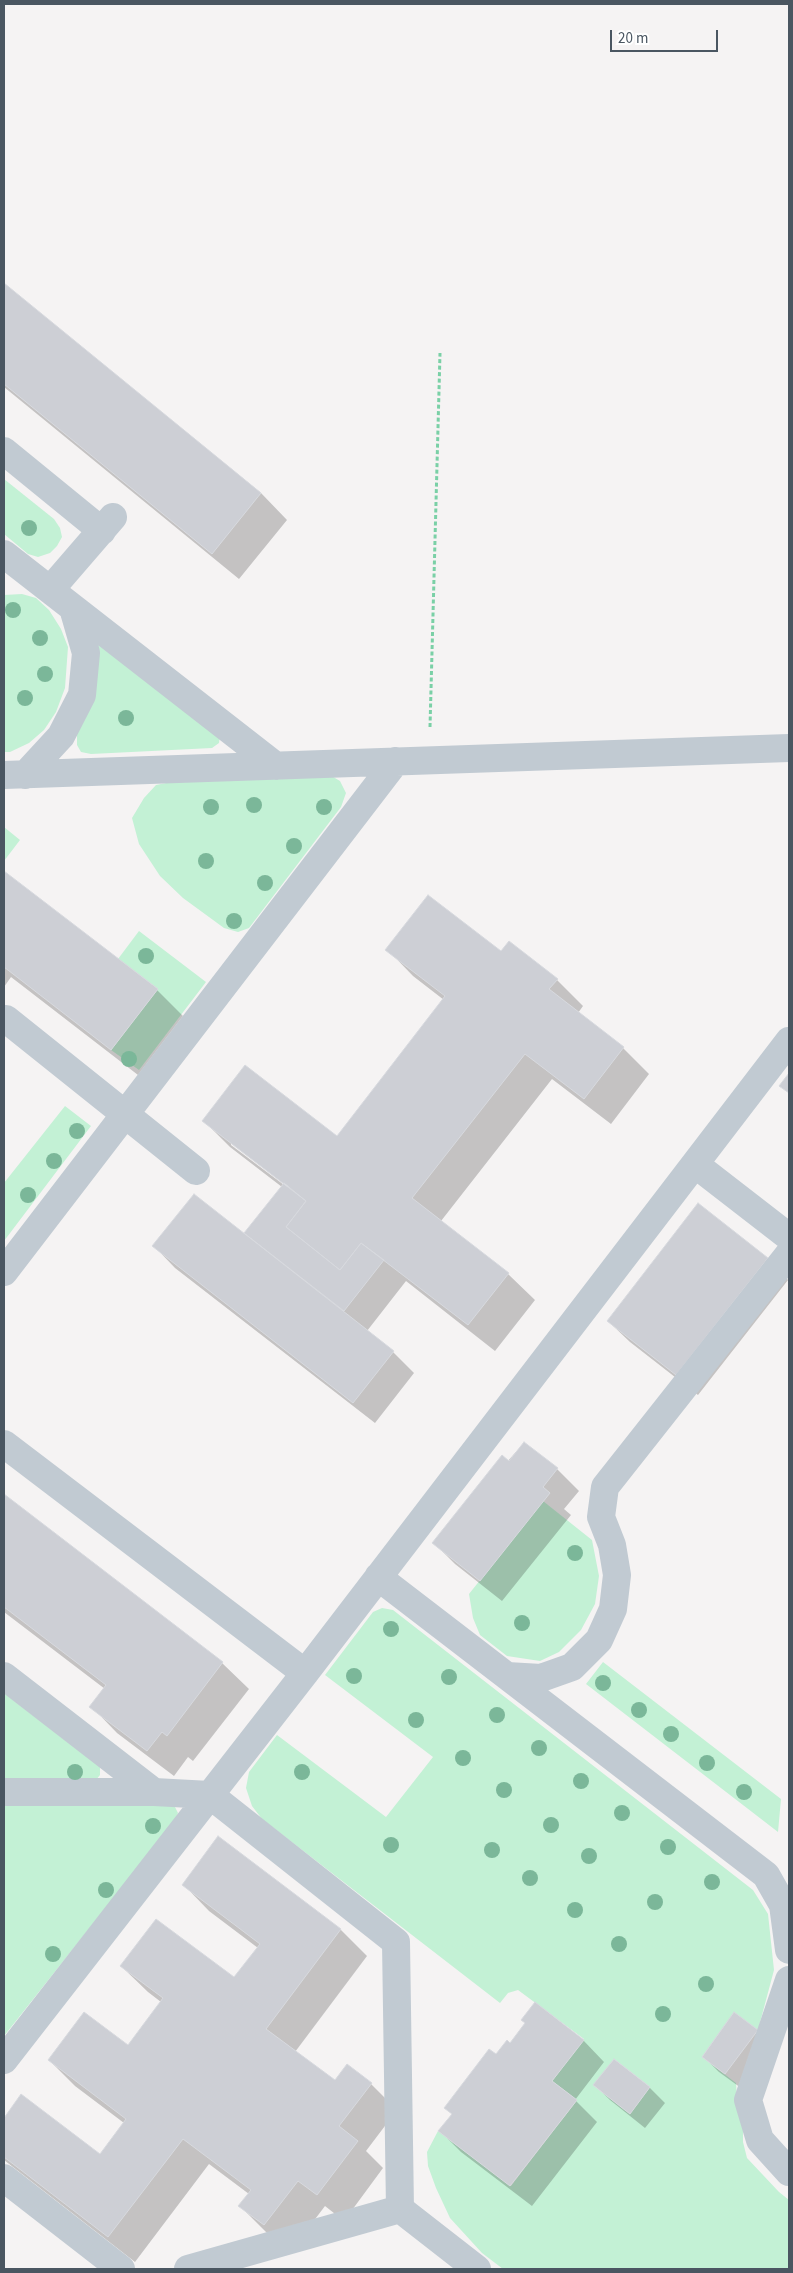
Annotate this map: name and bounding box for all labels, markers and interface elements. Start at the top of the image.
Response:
scale bar [613,20,720,52]
text: 20 m [618,28,648,49]

